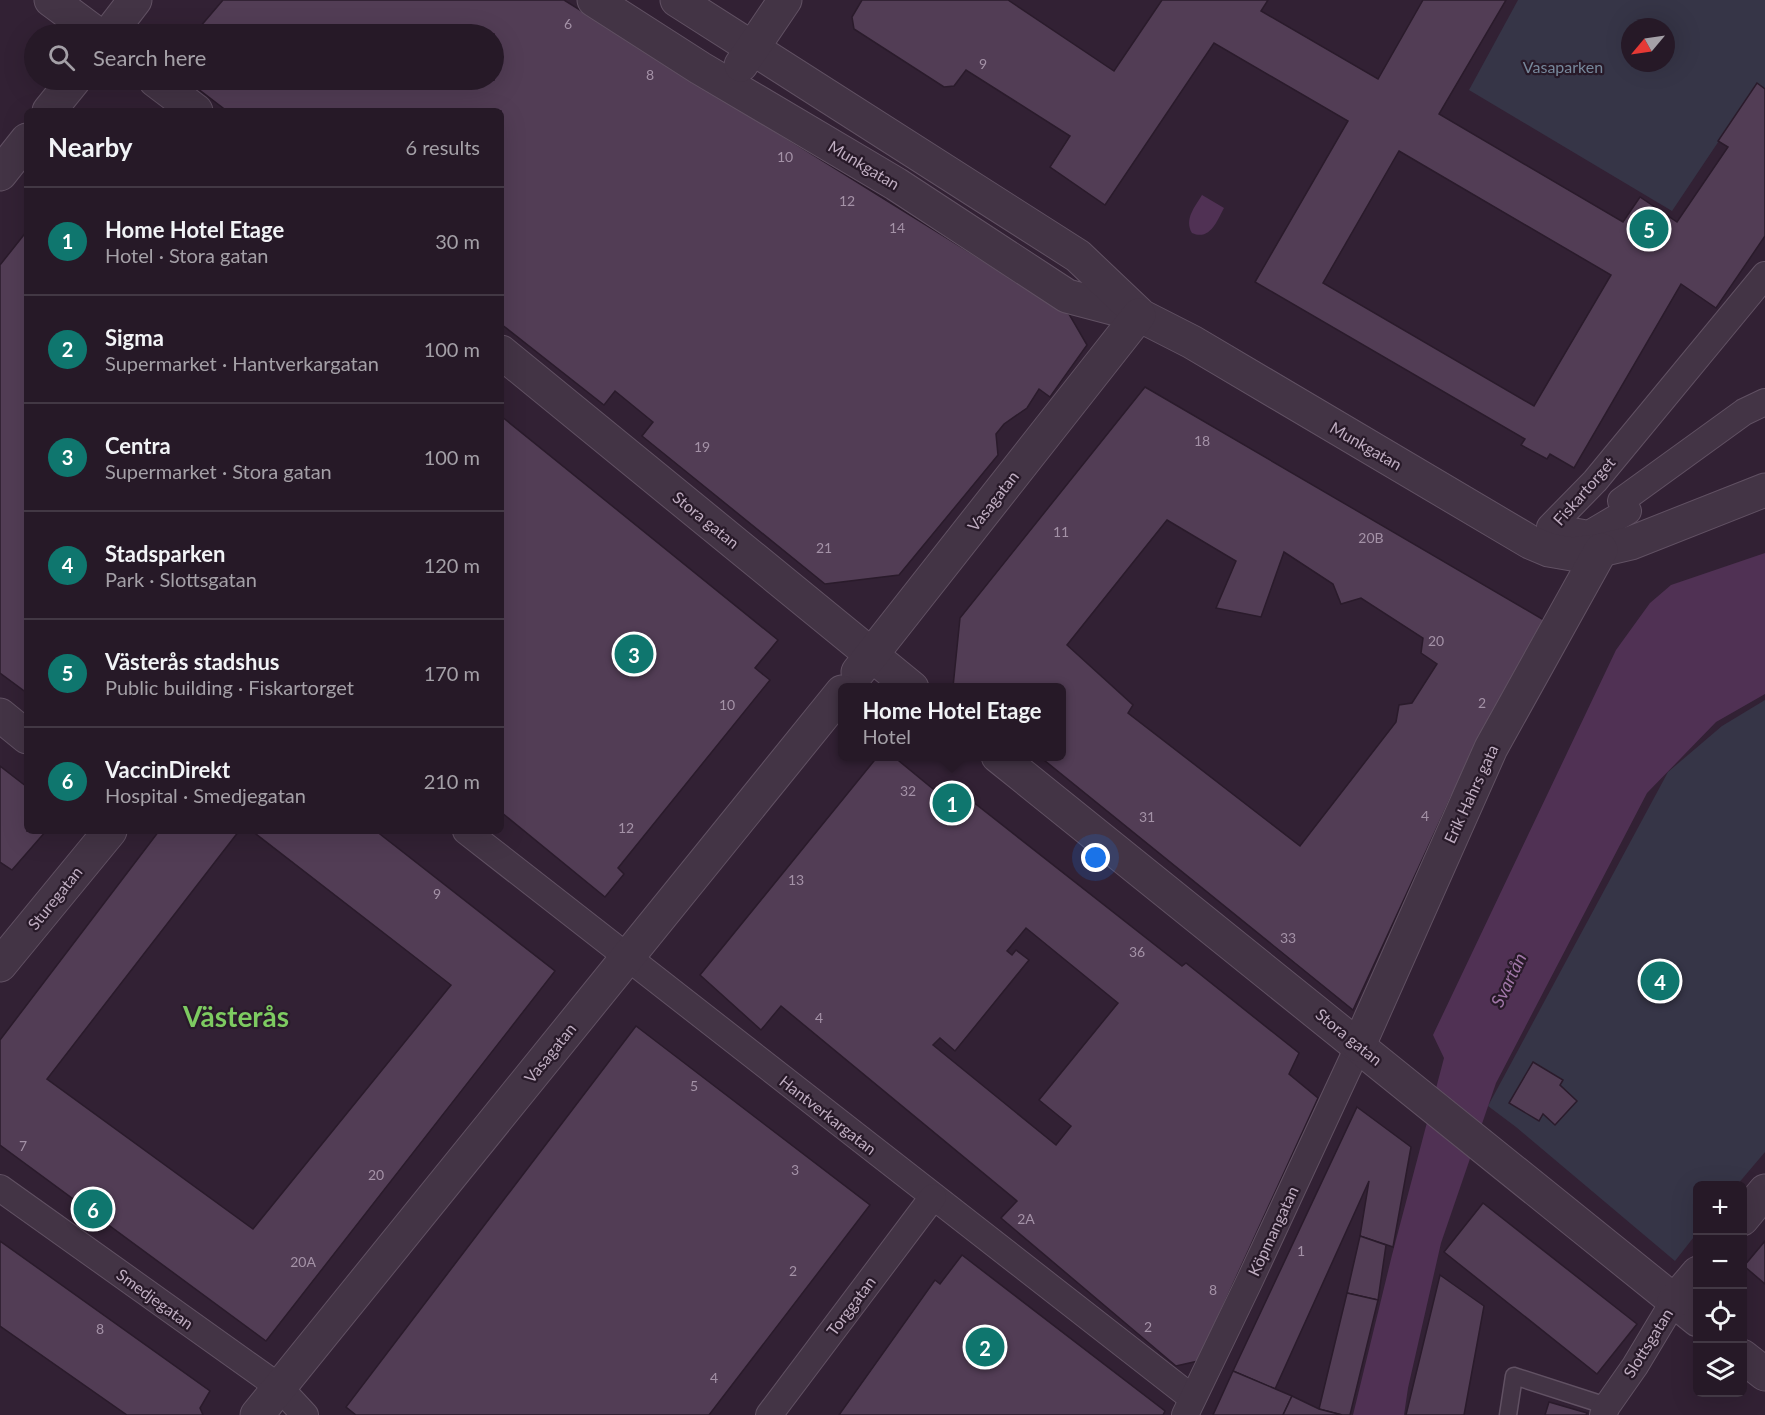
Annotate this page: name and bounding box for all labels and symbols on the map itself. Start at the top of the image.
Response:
house number: 6 [564,15,572,32]
north arrow [1621,18,1675,72]
house number: 9 [979,55,987,72]
park label: Vasaparken [1523,57,1603,76]
house number: 8 [646,66,654,83]
street label: Munkgatan [825,136,903,193]
house number: 10 [777,148,793,165]
house number: 12 [839,192,855,209]
pin: 5 [1630,206,1668,252]
house number: 14 [889,219,905,236]
street label: Munkgatan [1327,417,1405,474]
house number: 18 [1194,432,1210,449]
house number: 19 [694,438,710,455]
street label: Fiskartorget [1549,452,1619,529]
street label: Vasagatan [963,467,1022,535]
street label: Stora gatan [669,487,743,552]
house number: 11 [1053,523,1069,540]
house number: 20B [1358,529,1384,546]
house number: 21 [816,539,832,556]
pin: 3 [614,632,654,676]
house number: 20 [1428,632,1444,649]
house number: 2 [1478,694,1486,711]
house number: 10 [719,696,735,713]
street label: Erik Hahrs gata [1439,742,1502,846]
pin: 1 [932,780,972,826]
house number: 32 [900,782,916,799]
house number: 4 [1421,807,1429,824]
house number: 31 [1139,808,1155,825]
house number: 12 [618,819,634,836]
your location [1081,843,1110,872]
street label: Sturegatan [23,862,86,933]
house number: 13 [788,871,804,888]
house number: 9 [433,885,441,902]
house number: 33 [1280,929,1296,946]
house number: 36 [1129,943,1145,960]
water label: Svartån [1486,949,1531,1010]
pin: 4 [1640,958,1680,1004]
district label: Västerås [182,999,289,1033]
street label: Stora gatan [1312,1004,1386,1069]
house number: 4 [815,1009,823,1026]
street label: Vasagatan [520,1019,579,1086]
street label: Hantverkargatan [776,1071,880,1158]
house number: 5 [690,1077,698,1094]
house number: 7 [19,1137,27,1154]
house number: 3 [791,1161,799,1178]
house number: 20 [368,1166,384,1183]
street label: Köpmangatan [1243,1183,1302,1279]
pin: 6 [74,1186,112,1232]
house number: 2A [1017,1210,1035,1227]
house number: 1 [1297,1242,1305,1259]
house number: 20A [290,1253,316,1270]
house number: 2 [789,1262,797,1279]
street label: Smedjegatan [113,1264,197,1333]
street label: Torggatan [822,1272,879,1339]
house number: 8 [1209,1281,1217,1298]
street label: Slottsgatan [1619,1305,1676,1381]
house number: 2 [1144,1318,1152,1335]
house number: 8 [96,1320,104,1337]
pin: 2 [966,1324,1004,1370]
house number: 4 [710,1369,718,1386]

